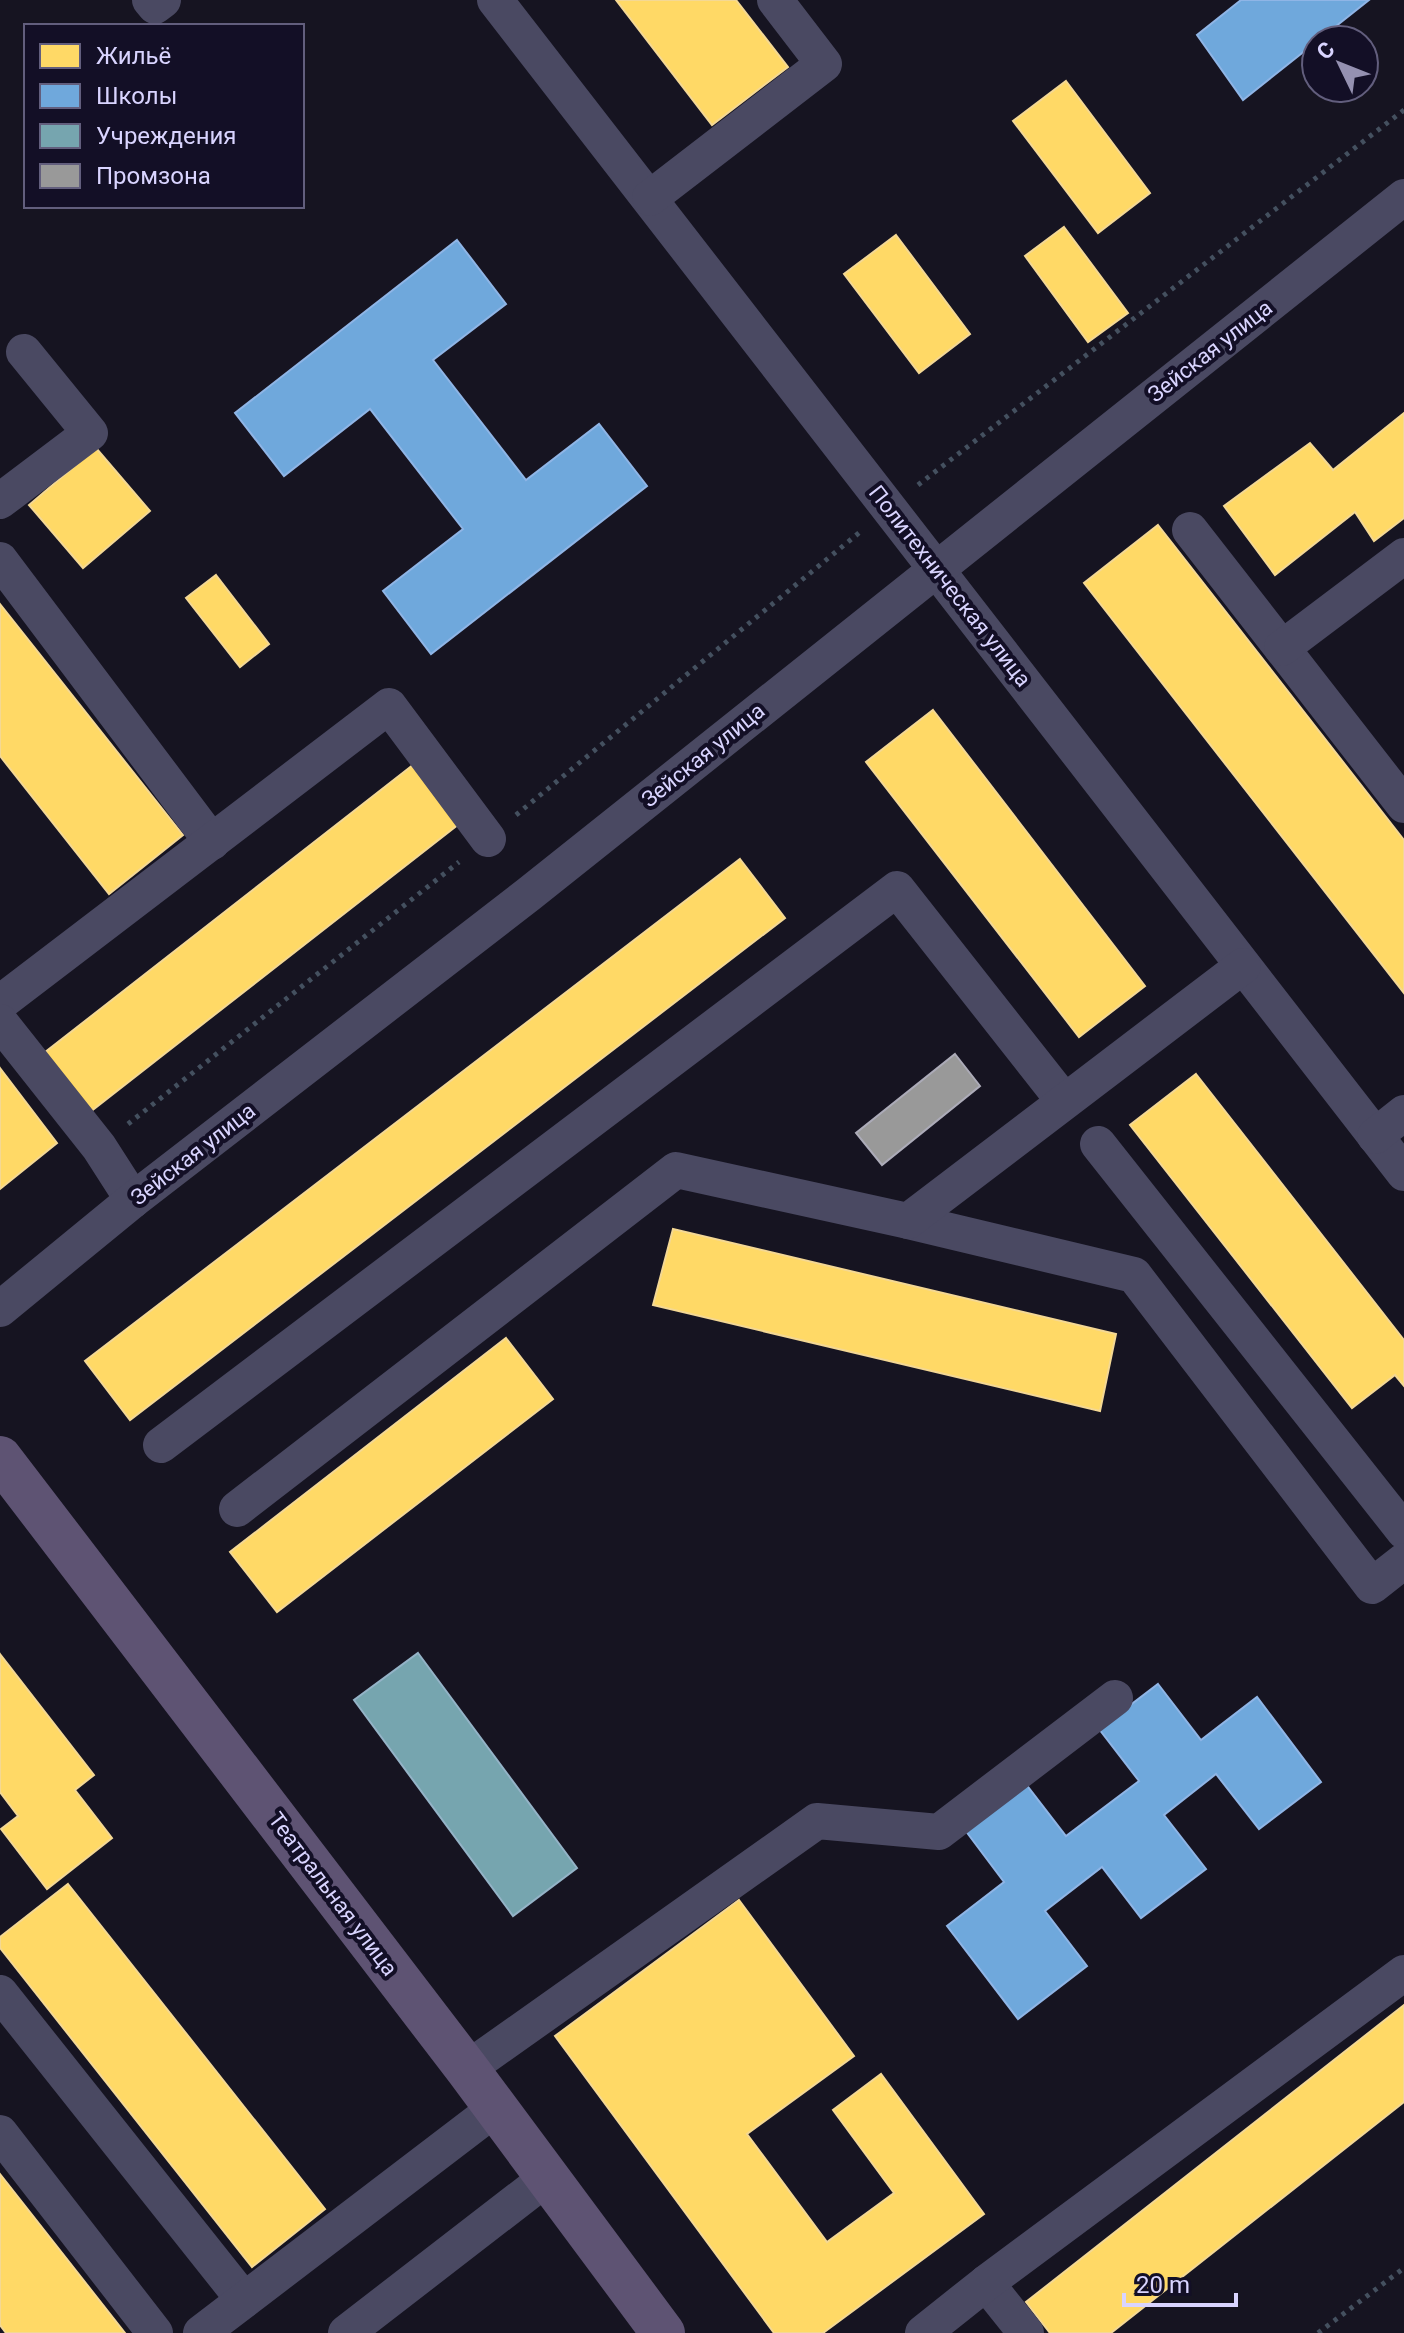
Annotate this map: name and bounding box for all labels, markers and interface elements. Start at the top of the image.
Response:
legend [24,24,304,208]
north arrow [1300,24,1380,104]
text: С [1312,37,1340,64]
text: Жильё [96,42,171,70]
text: Школы [96,82,177,110]
text: Учреждения [96,122,237,150]
text: Промзона [96,162,211,190]
street label: Зейская улица [1143,295,1277,407]
street label: Политехническая улица [864,481,1036,691]
street label: Зейская улица [637,698,769,812]
street label: Зейская улица [126,1098,260,1210]
street label: Театральная улица [264,1808,402,1980]
scale bar [1124,2257,1236,2307]
text: 20 m [1136,2271,1190,2299]

